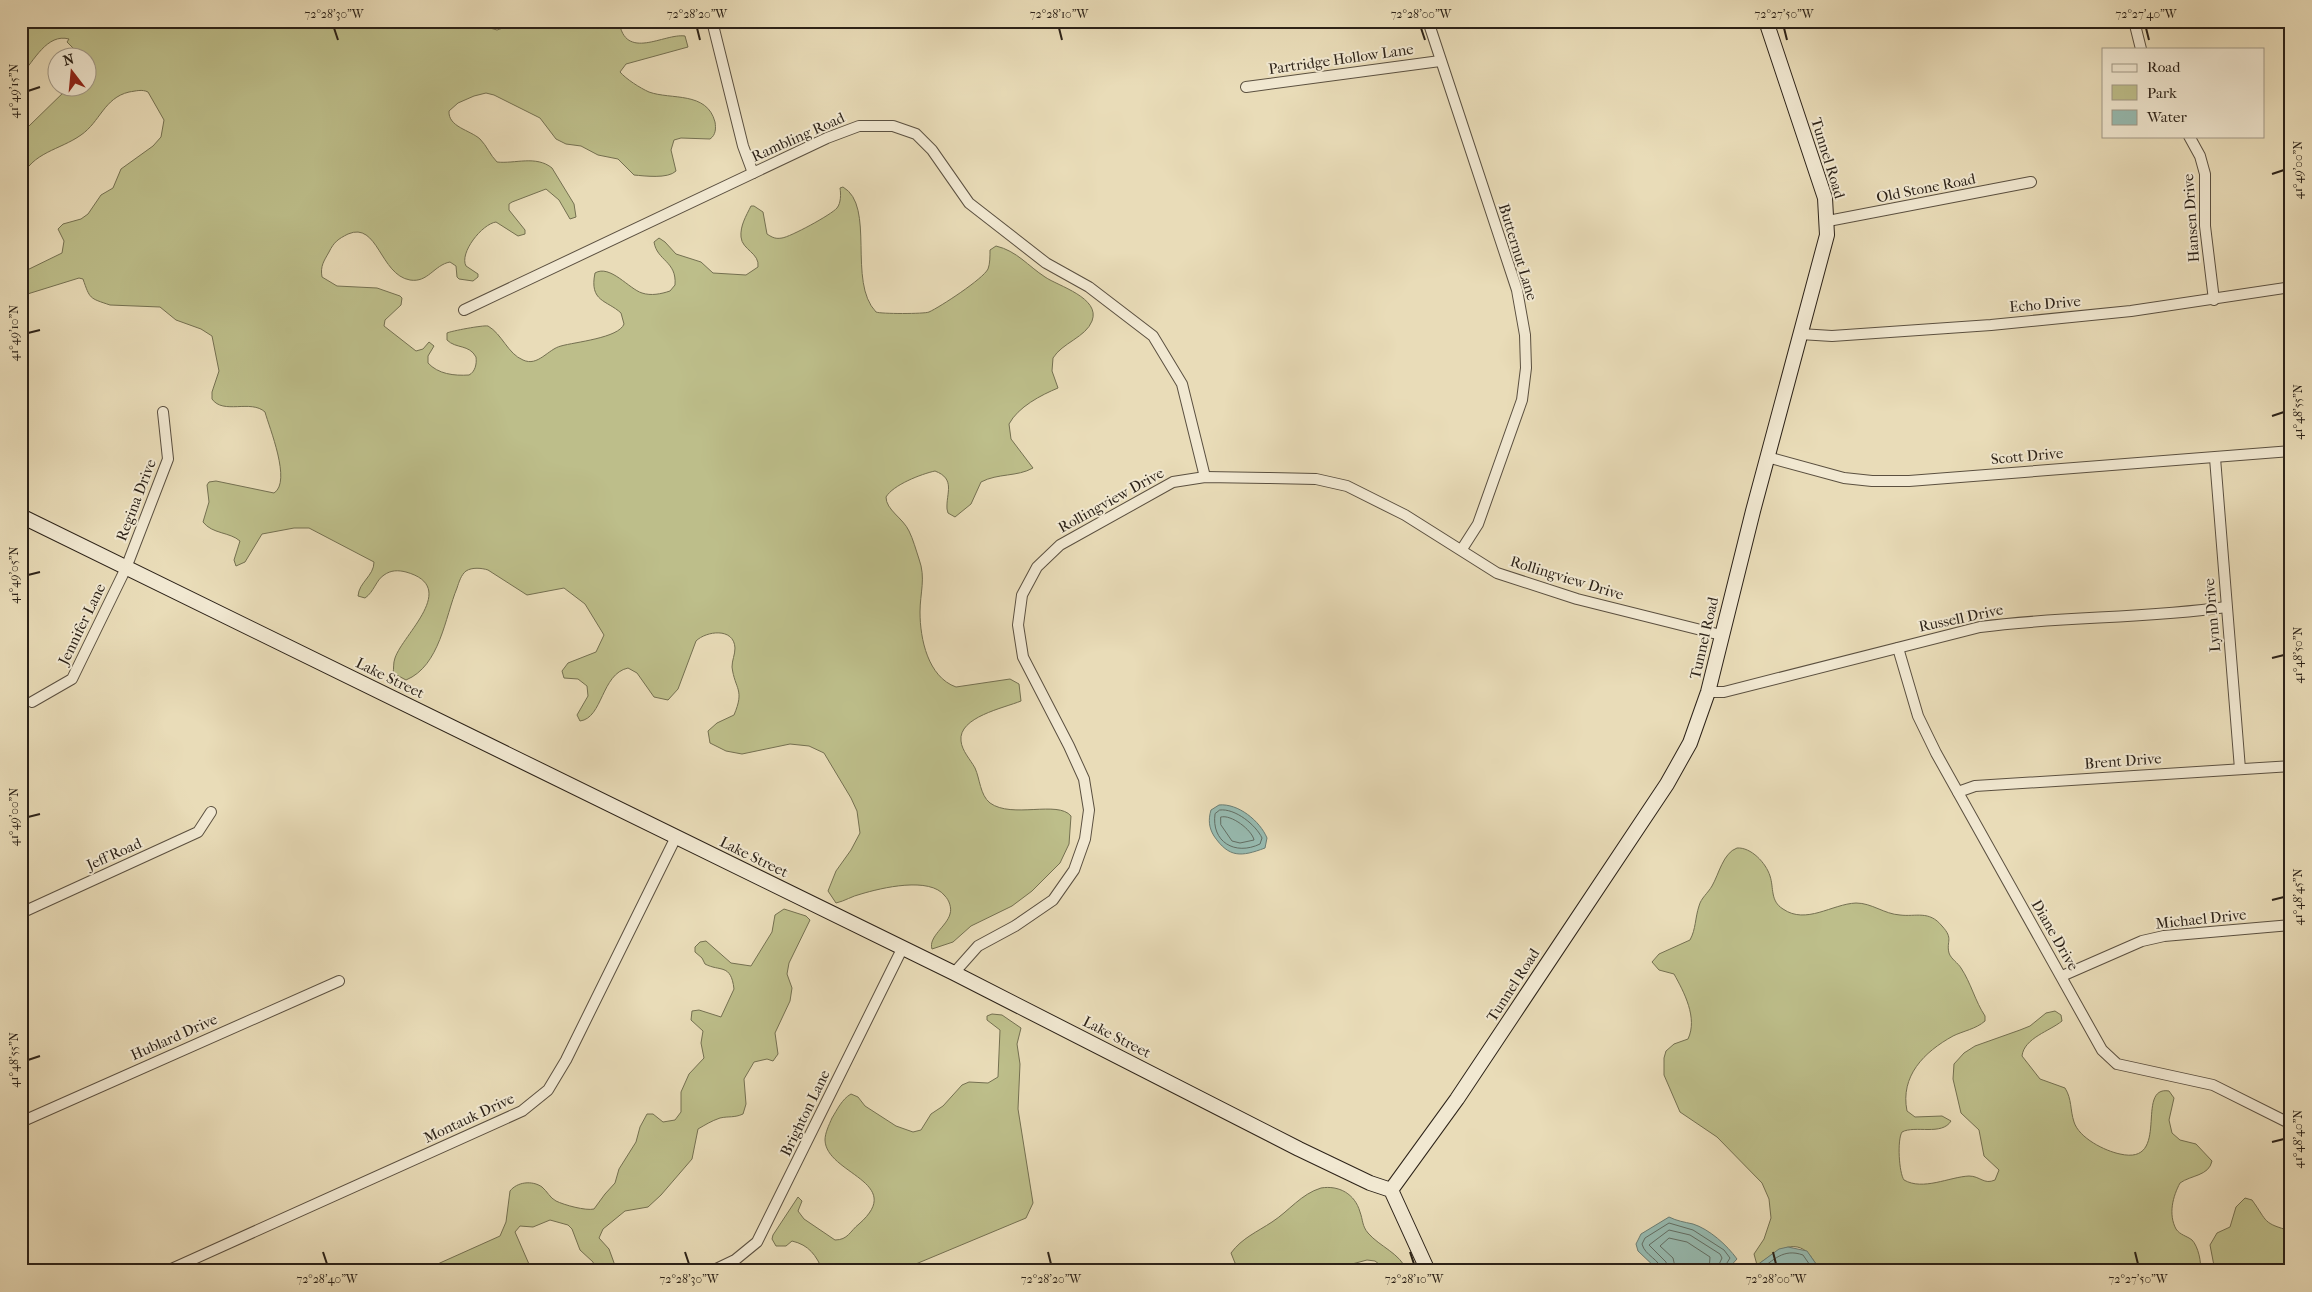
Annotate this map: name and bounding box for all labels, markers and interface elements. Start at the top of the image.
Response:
text: 72°28'30"W [304,7,365,21]
text: 72°28'20"W [667,7,728,21]
text: 72°28'10"W [1030,7,1089,21]
text: 72°28'00"W [1391,7,1453,21]
text: 72°27'50"W [1754,7,1815,21]
text: 72°27'40"W [2116,7,2178,21]
street label: Partridge Hollow Lane [1267,40,1415,78]
north arrow [48,48,98,98]
legend [2102,48,2264,138]
text: N [61,50,76,70]
text: Road [2147,58,2181,76]
text: 41°49'15"N [7,64,21,118]
text: Park [2147,84,2177,102]
street label: Rambling Road [749,108,848,166]
text: Water [2146,108,2187,126]
street label: Tunnel Road [1807,115,1849,201]
text: 41°49'00"N [2291,141,2305,199]
street label: Old Stone Road [1875,169,1978,206]
street label: Hansen Drive [2179,172,2203,263]
street label: Butternut Lane [1495,201,1541,303]
street label: Echo Drive [2009,292,2082,316]
text: 41°49'10"N [7,305,21,361]
text: 41°48'55"N [2291,384,2305,440]
street label: Scott Drive [1990,444,2064,468]
street label: Regina Drive [112,456,160,543]
street label: Rollingview Drive [1055,463,1167,536]
text: 41°49'05"N [7,546,21,604]
street label: Rollingview Drive [1508,552,1627,604]
street label: Lynn Drive [2200,577,2224,653]
street label: Jennifer Lane [54,580,110,669]
street label: Tunnel Road [1686,594,1722,681]
street label: Russell Drive [1917,600,2005,636]
text: 41°48'50"N [2291,627,2305,683]
street label: Lake Street [353,654,428,703]
street label: Brent Drive [2084,749,2163,773]
text: 41°49'00"N [7,788,21,846]
street label: Lake Street [717,833,792,882]
street label: Jeff Road [83,834,145,874]
text: 41°48'45"N [2291,868,2305,926]
street label: Diane Drive [2028,896,2083,974]
street label: Michael Drive [2155,905,2248,933]
street label: Tunnel Road [1483,944,1544,1025]
street label: Hublard Drive [128,1010,221,1064]
street label: Lake Street [1080,1012,1155,1062]
text: 41°48'55"N [7,1032,21,1088]
street label: Brighton Lane [776,1066,834,1159]
street label: Montauk Drive [421,1089,518,1147]
text: 41°48'40"N [2291,1110,2305,1168]
text: 72°28'40"W [296,1272,359,1286]
text: 72°28'30"W [659,1272,720,1286]
text: 72°28'20"W [1021,1272,1082,1286]
text: 72°28'10"W [1385,1272,1444,1286]
text: 72°28'00"W [1746,1272,1808,1286]
text: 72°27'50"W [2108,1272,2169,1286]

